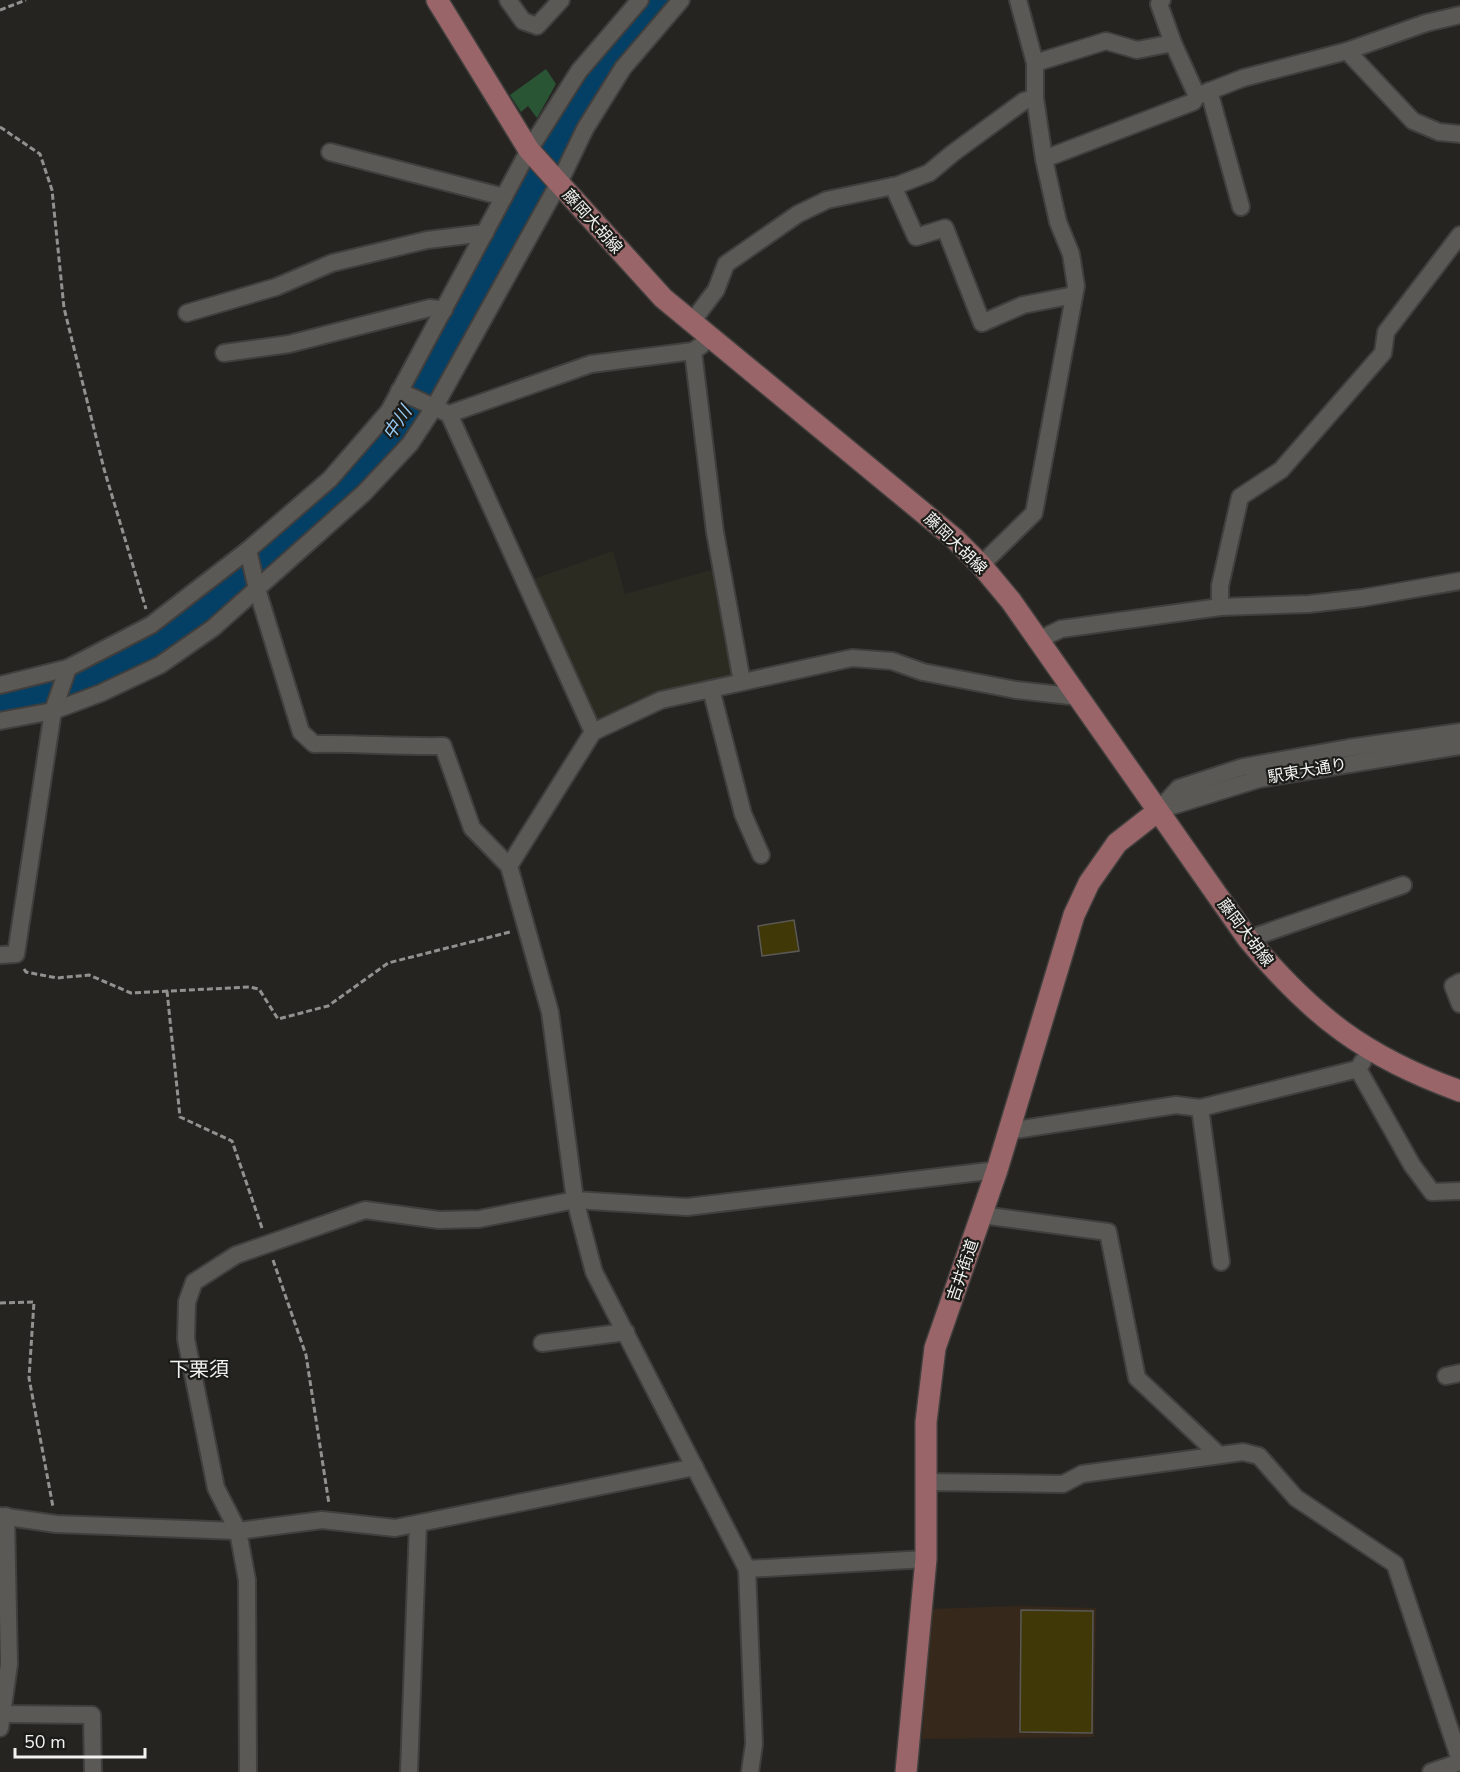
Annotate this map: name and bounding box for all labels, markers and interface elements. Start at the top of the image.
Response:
street label: 藤岡大胡線 [557,185,627,259]
water label: 中川 [377,400,418,445]
street label: 藤岡大胡線 [919,508,992,579]
street label: 駅東大通り [1266,753,1348,789]
street label: 藤岡大胡線 [1212,894,1278,971]
street label: 吉井街道 [942,1236,984,1304]
district label: 下栗須 [169,1356,229,1383]
scale bar [15,1721,146,1759]
text: 50 m [24,1730,66,1754]

